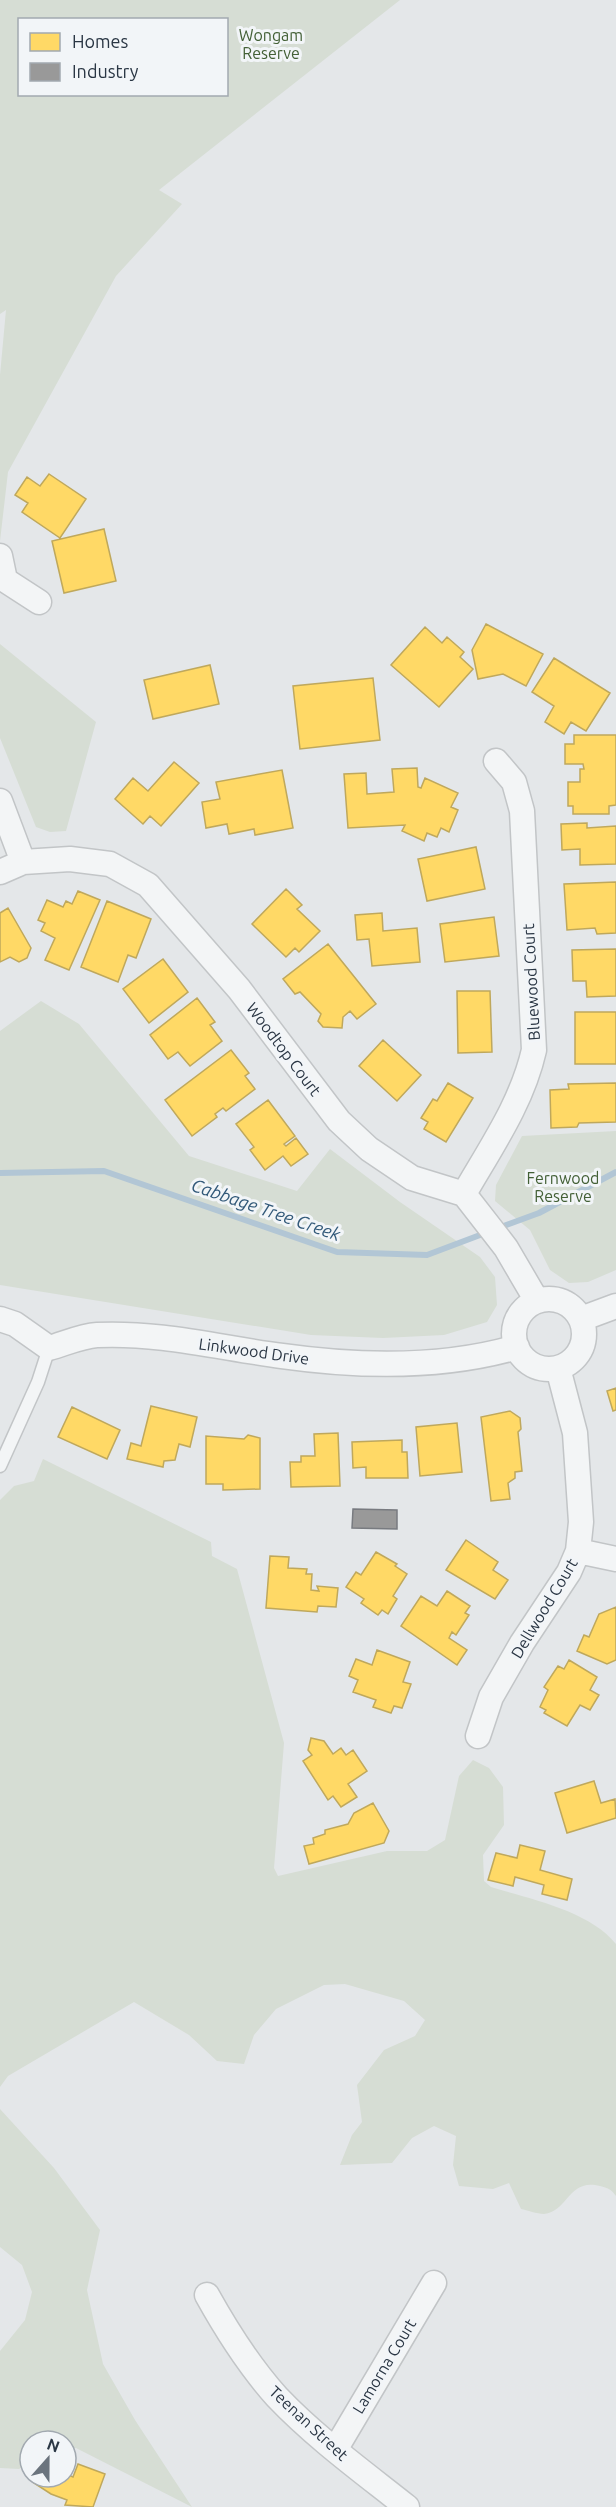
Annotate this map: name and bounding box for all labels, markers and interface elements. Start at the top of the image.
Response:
legend [18,18,228,96]
park label: Wongam Reserve [239,26,303,62]
text: Homes [72,31,129,51]
text: Industry [72,61,139,81]
street label: Bluewood Court [519,922,543,1041]
street label: Woodtop Court [243,999,325,1100]
park label: Fernwood Reserve [527,1169,599,1205]
water label: Cabbage Tree Creek [189,1174,344,1244]
street label: Linkwood Drive [198,1334,310,1368]
street label: Dellwood Court [507,1554,581,1661]
street label: Lamorna Court [349,2315,420,2417]
street label: Teenan Street [266,2382,352,2464]
north arrow [18,2429,78,2489]
text: N [45,2434,62,2456]

